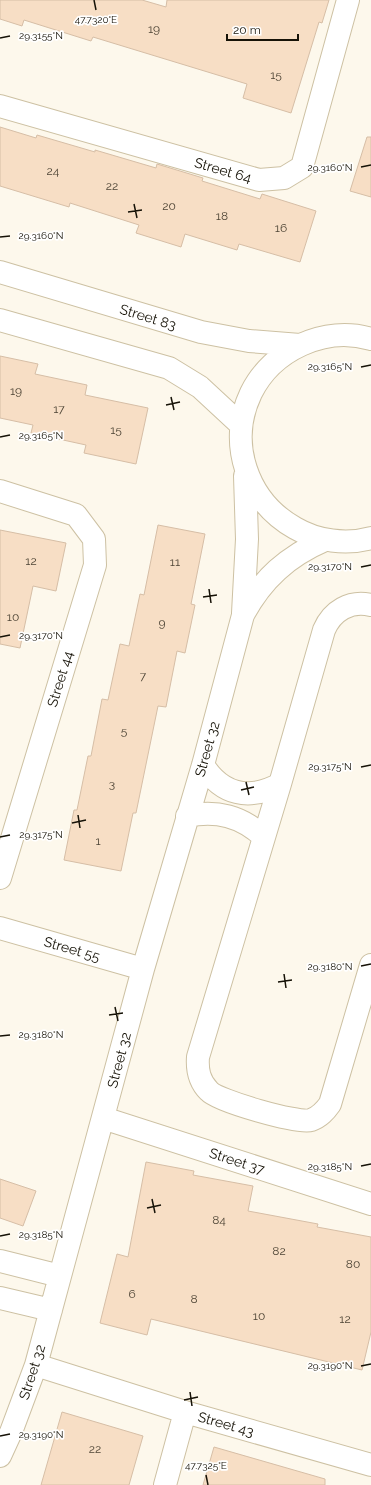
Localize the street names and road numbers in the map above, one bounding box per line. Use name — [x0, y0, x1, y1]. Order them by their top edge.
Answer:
street label: Street 64 — [193, 154, 254, 186]
street label: Street 83 — [118, 301, 178, 333]
street label: Street 44 — [44, 649, 76, 709]
street label: Street 32 — [191, 719, 223, 779]
street label: Street 55 — [42, 933, 102, 965]
street label: Street 32 — [104, 1030, 134, 1090]
street label: Street 37 — [207, 1145, 267, 1178]
street label: Street 32 — [16, 1342, 48, 1402]
street label: Street 43 — [196, 1408, 256, 1440]

